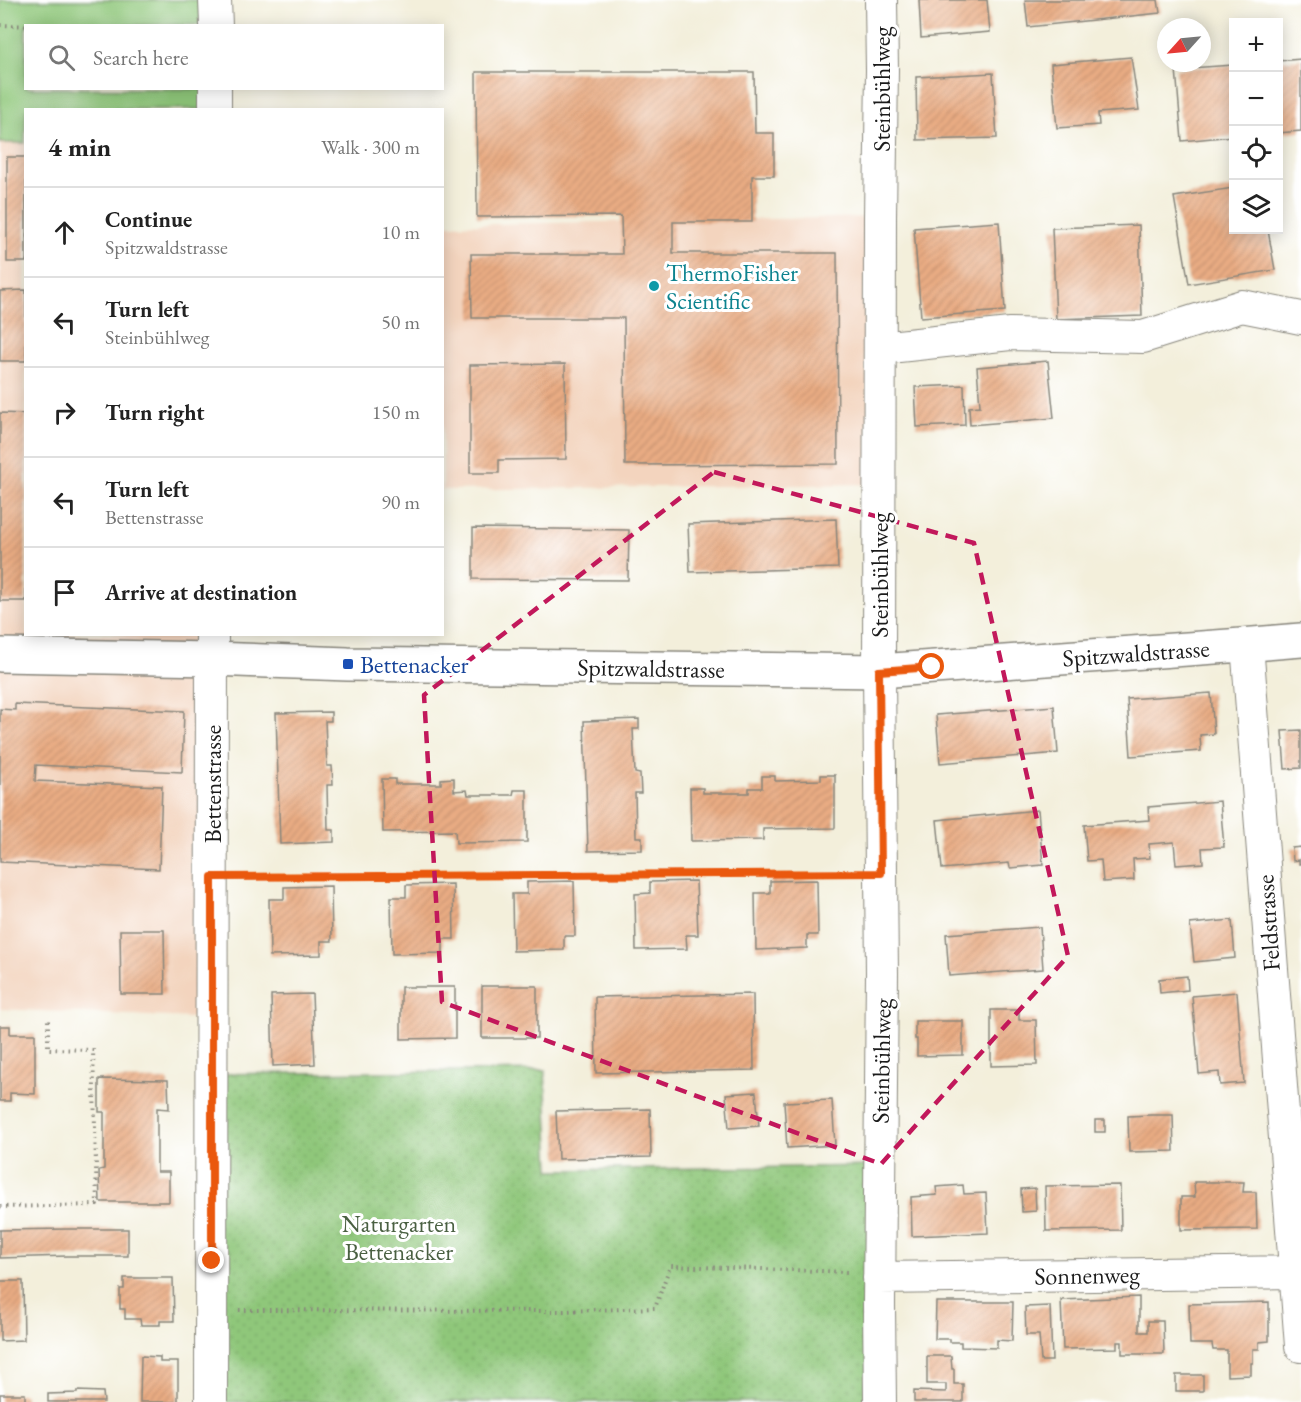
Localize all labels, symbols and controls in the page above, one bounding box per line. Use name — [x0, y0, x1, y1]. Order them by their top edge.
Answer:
north arrow — [1157, 18, 1211, 72]
map controls — [1229, 18, 1283, 234]
button: + — [1229, 18, 1283, 72]
search box — [24, 24, 444, 90]
street label: Steinbühlweg — [866, 26, 897, 152]
icon: search — [45, 41, 78, 74]
text: Search here — [93, 43, 188, 72]
button: − — [1229, 72, 1283, 126]
button: locate — [1229, 126, 1283, 180]
text: 4 min — [48, 130, 111, 164]
text: Walk · 300 m — [321, 134, 420, 160]
button: layers — [1229, 180, 1283, 234]
text: Continue — [105, 205, 192, 234]
icon: ahead — [48, 216, 81, 249]
text: 10 m — [381, 219, 420, 245]
text: Spitzwaldstrasse — [105, 234, 228, 260]
place label: ThermoFisher Scientific — [666, 257, 798, 316]
marker: ThermoFisher Scientific — [647, 279, 661, 293]
text: Turn left — [105, 295, 189, 324]
icon: left — [48, 306, 81, 339]
text: 50 m — [381, 309, 420, 335]
text: Steinbühlweg — [105, 324, 209, 350]
icon: right — [48, 396, 81, 429]
text: Turn right — [105, 398, 204, 427]
text: 150 m — [372, 399, 420, 425]
text: Turn left — [105, 475, 189, 504]
icon: left — [48, 486, 81, 519]
text: 90 m — [381, 489, 420, 515]
text: Bettenstrasse — [105, 504, 204, 530]
street label: Steinbühlweg — [864, 512, 895, 638]
icon: arrive — [48, 576, 81, 609]
text: Arrive at destination — [105, 578, 297, 607]
street label: Spitzwaldstrasse — [1061, 632, 1211, 674]
place label: Bettenacker — [360, 649, 469, 680]
street label: Spitzwaldstrasse — [577, 651, 725, 685]
route start — [918, 653, 944, 679]
marker: Bettenacker — [341, 657, 355, 671]
street label: Bettenstrasse — [197, 725, 228, 843]
street label: Feldstrasse — [1249, 874, 1287, 972]
street label: Steinbühlweg — [864, 997, 898, 1124]
park label: Naturgarten Bettenacker — [342, 1208, 457, 1267]
route end — [198, 1247, 224, 1273]
street label: Sonnenweg — [1034, 1259, 1141, 1291]

